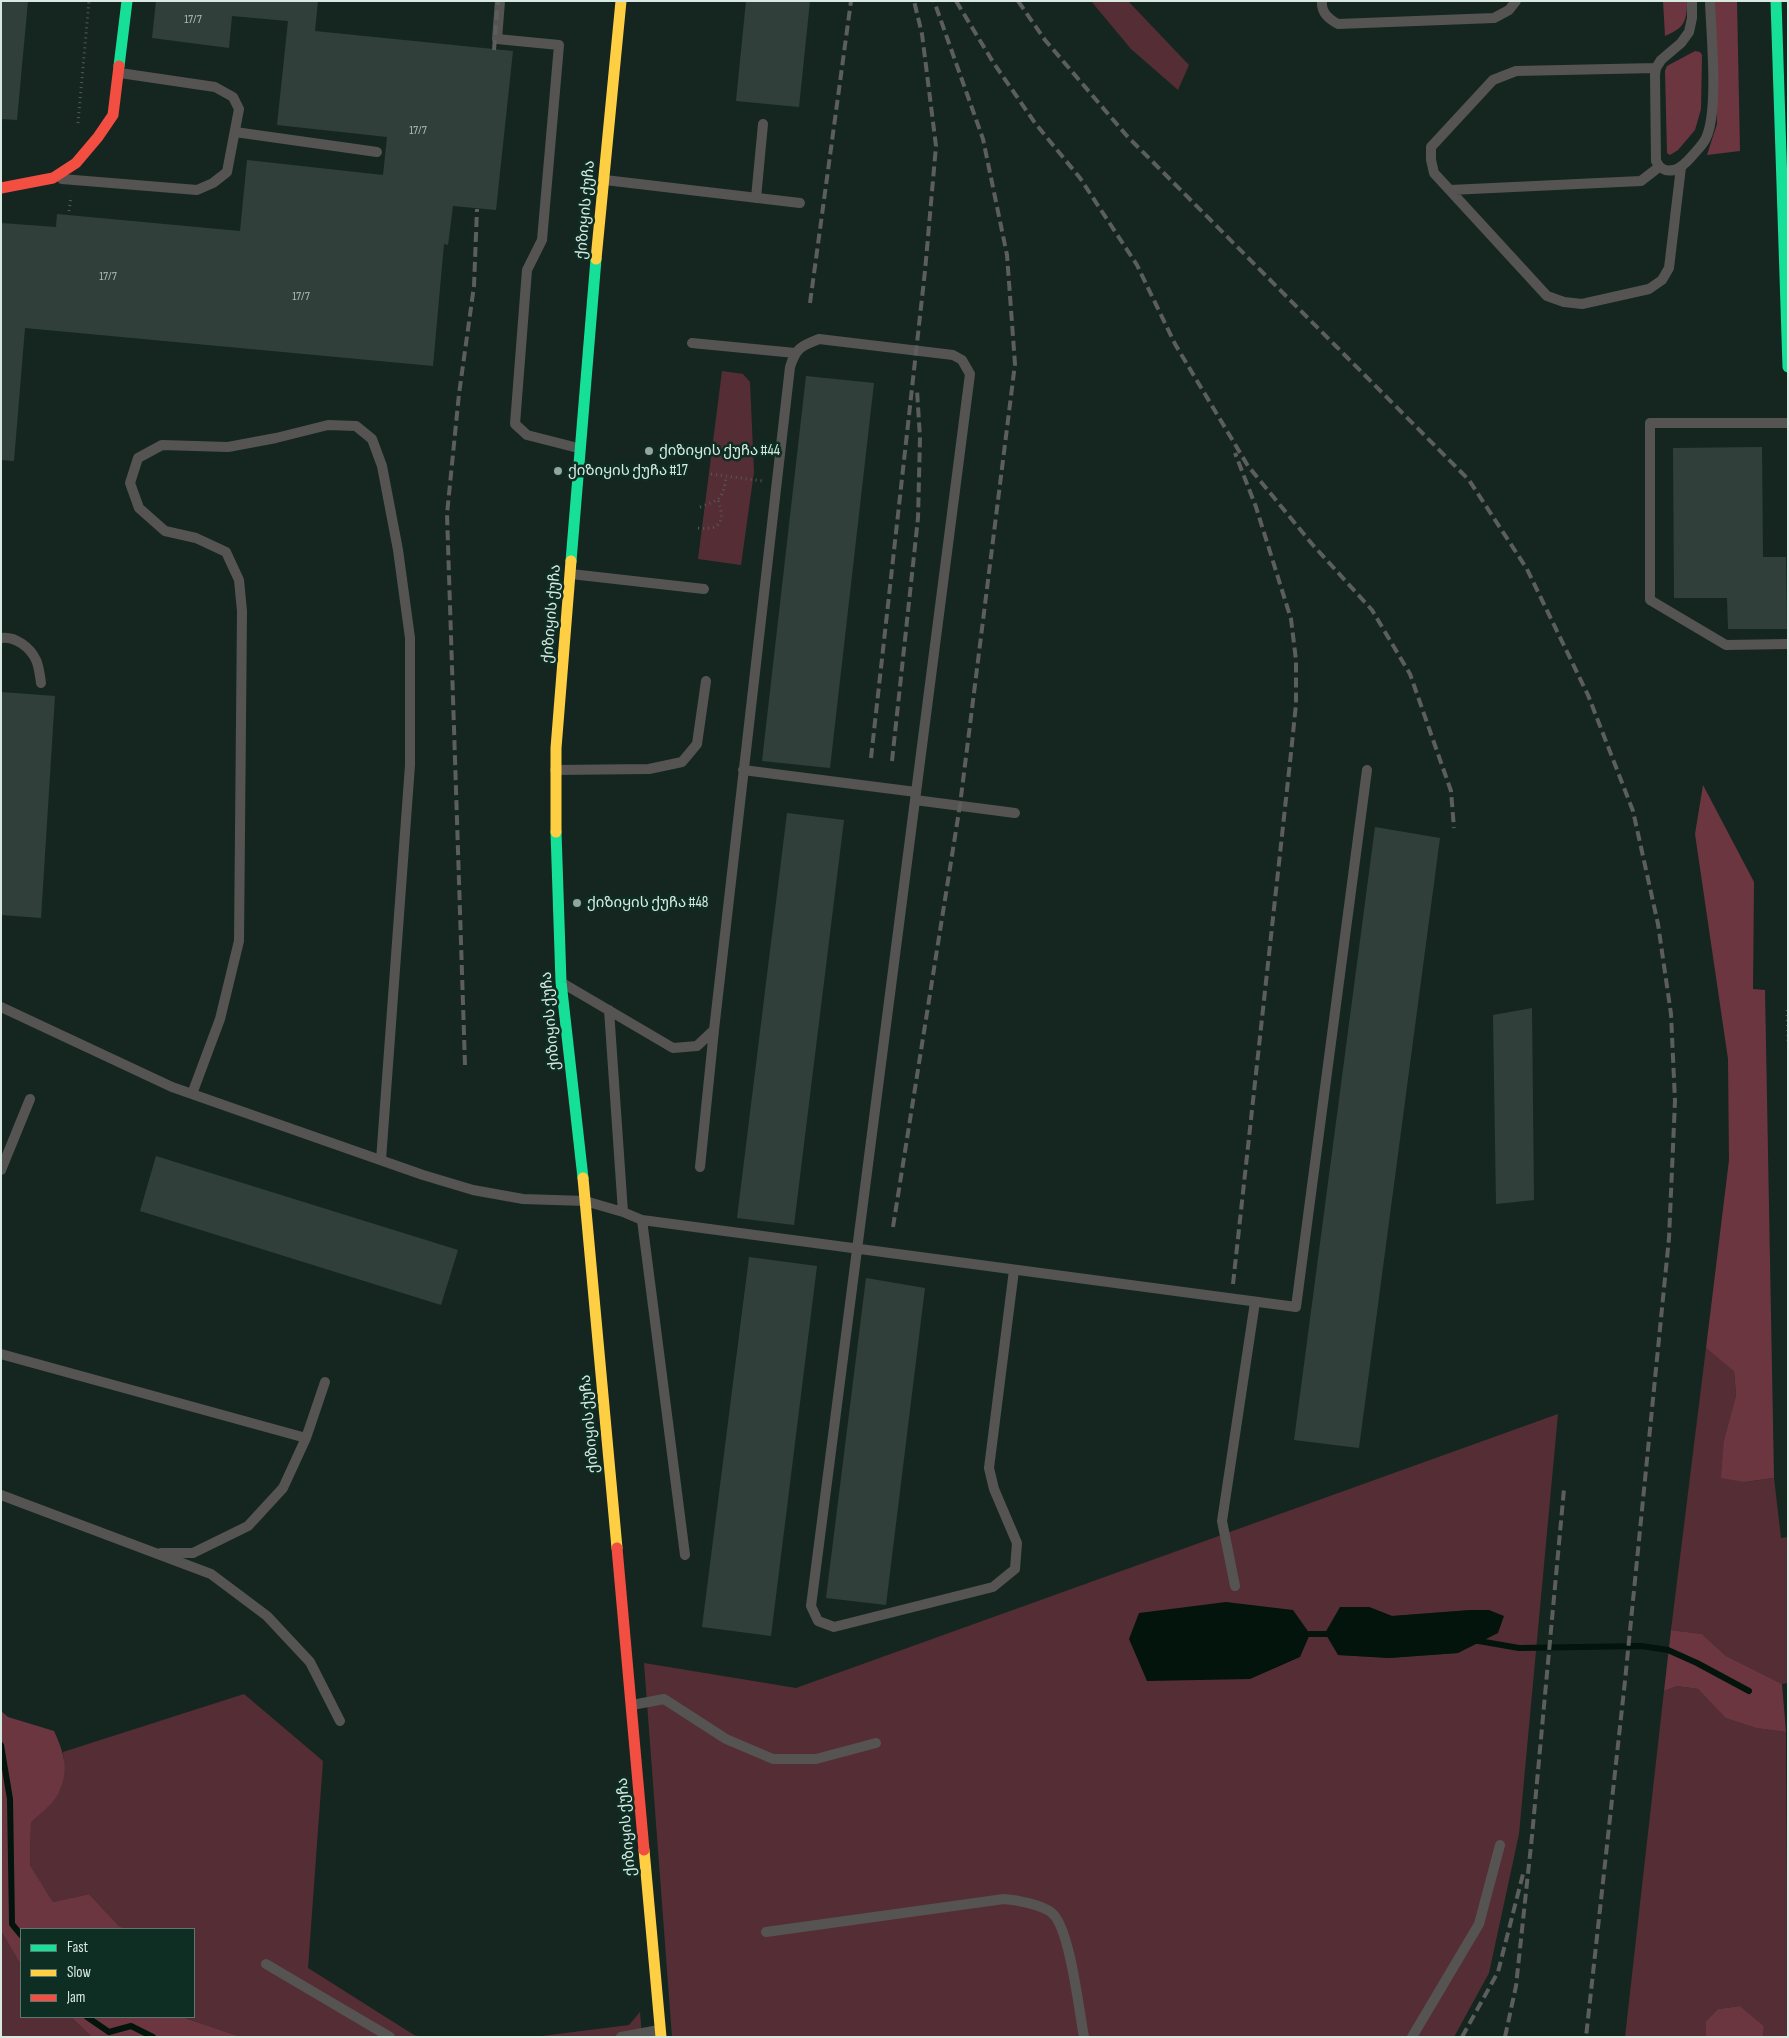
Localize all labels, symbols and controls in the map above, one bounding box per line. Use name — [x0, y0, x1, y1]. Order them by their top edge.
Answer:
house number: 17/7 — [184, 13, 202, 27]
house number: 17/7 — [409, 124, 427, 138]
street label: ქიზიყის ქუჩა — [573, 160, 599, 260]
house number: 17/7 — [99, 270, 117, 284]
house number: 17/7 — [292, 290, 310, 304]
place label: ქიზიყის ქუჩა #44 — [659, 442, 780, 460]
marker: ქიზიყის ქუჩა #44 — [643, 445, 655, 457]
place label: ქიზიყის ქუჩა #17 — [568, 462, 688, 480]
marker: ქიზიყის ქუჩა #17 — [552, 465, 564, 477]
street label: ქიზიყის ქუჩა — [539, 564, 565, 664]
place label: ქიზიყის ქუჩა #48 — [587, 894, 708, 912]
marker: ქიზიყის ქუჩა #48 — [571, 897, 583, 909]
street label: ქიზიყის ქუჩა — [538, 971, 564, 1071]
street label: ქიზიყის ქუჩა — [577, 1374, 603, 1474]
street label: ქიზიყის ქუჩა — [614, 1777, 640, 1877]
legend — [20, 1928, 195, 2018]
text: Fast — [67, 1938, 88, 1957]
text: Slow — [67, 1963, 91, 1982]
text: Jam — [67, 1988, 85, 2007]

